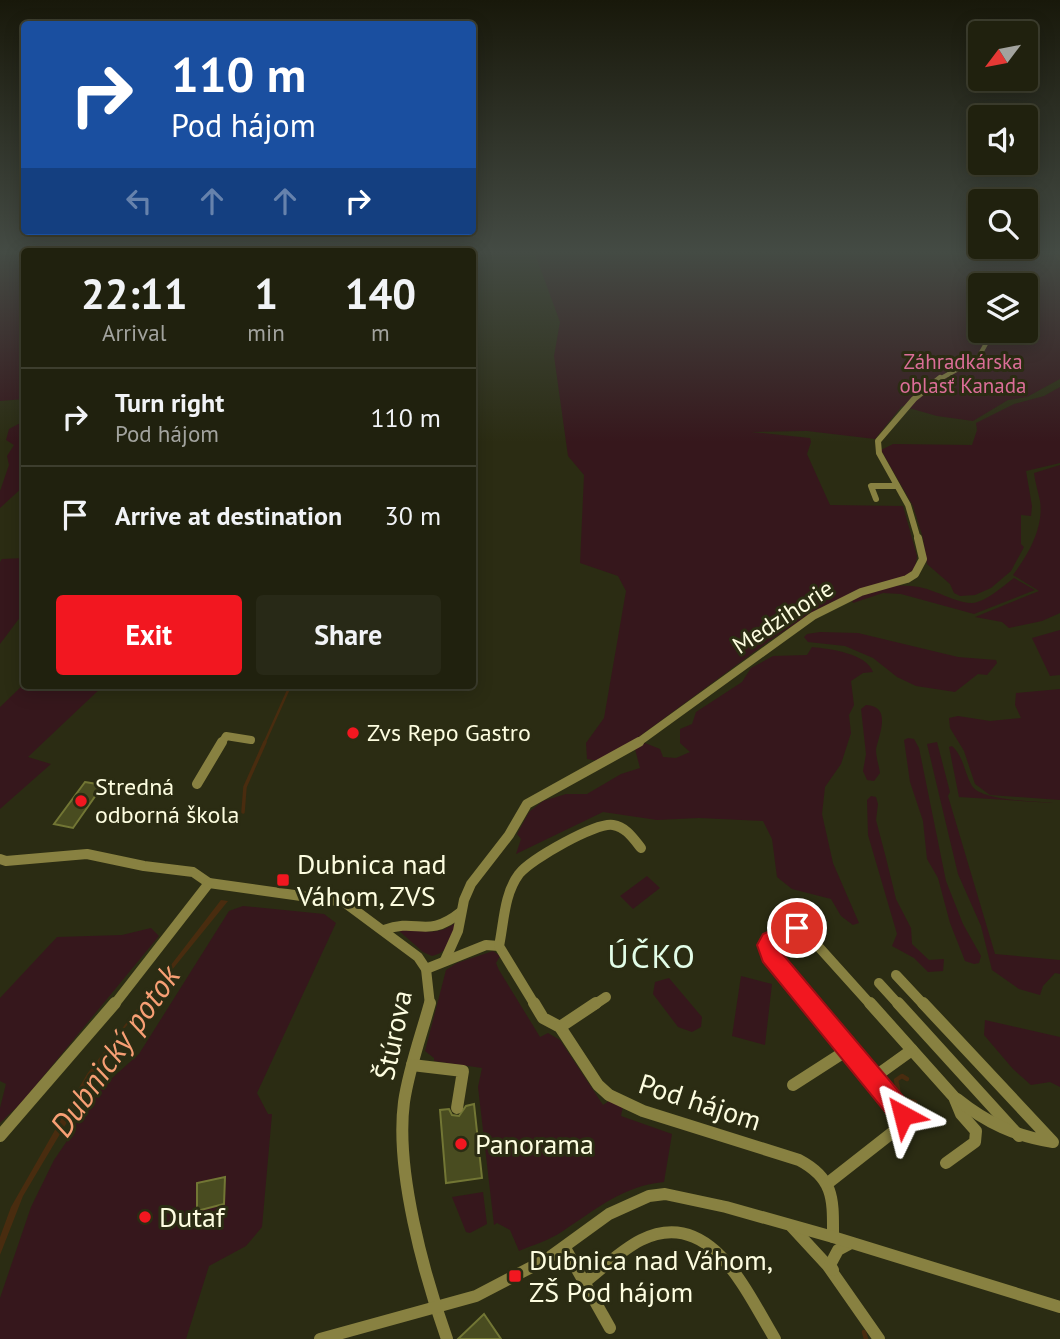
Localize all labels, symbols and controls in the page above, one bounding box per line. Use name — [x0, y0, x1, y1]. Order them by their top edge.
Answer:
north arrow — [968, 21, 1038, 91]
map controls — [968, 21, 1038, 343]
text: 110 m — [171, 42, 306, 106]
icon: right — [56, 49, 147, 140]
text: Pod hájom — [171, 104, 316, 146]
button: sound — [968, 105, 1038, 175]
icon: left — [120, 182, 158, 220]
icon: ahead — [193, 182, 231, 220]
icon: ahead — [266, 182, 304, 220]
icon: right — [339, 182, 377, 220]
button: search — [968, 189, 1038, 259]
text: 22:11 — [81, 266, 187, 321]
text: 1 — [254, 266, 278, 321]
text: 140 — [345, 266, 416, 321]
button: layers — [968, 273, 1038, 343]
text: Arrival — [102, 318, 166, 347]
text: min — [247, 318, 285, 347]
text: m — [371, 318, 390, 347]
park label: Záhradkárska oblasť Kanada — [900, 348, 1026, 399]
text: Turn right — [115, 386, 224, 419]
icon: right — [56, 398, 94, 436]
text: 110 m — [370, 401, 441, 434]
text: Pod hájom — [115, 419, 219, 448]
icon: arrive — [56, 496, 94, 534]
text: Arrive at destination — [115, 499, 342, 532]
text: 30 m — [385, 499, 441, 532]
street label: Medzihorie — [726, 573, 839, 661]
button: Exit — [56, 595, 242, 675]
button: Share — [256, 595, 441, 675]
place label: Zvs Repo Gastro — [367, 717, 531, 748]
marker: Zvs Repo Gastro — [345, 725, 361, 741]
place label: Stredná odborná škola — [95, 771, 239, 830]
marker: Stredná odborná škola — [73, 793, 89, 809]
place label: Dubnica nad Váhom, ZVS — [296, 845, 447, 914]
marker: Dubnica nad Váhom, ZVS — [275, 872, 291, 888]
pin — [767, 898, 827, 958]
icon: arrive — [778, 909, 816, 947]
district label: ÚČKO — [607, 934, 697, 977]
water label: Dubnický potok — [40, 955, 190, 1144]
street label: Štúrova — [365, 987, 420, 1083]
street label: Pod hájom — [634, 1064, 766, 1139]
position arrow — [866, 1078, 940, 1152]
place label: Panorama — [475, 1125, 594, 1162]
marker: Panorama — [453, 1136, 469, 1152]
place label: Dutaf — [159, 1198, 226, 1235]
marker: Dutaf — [137, 1209, 153, 1225]
place label: Dubnica nad Váhom, ZŠ Pod hájom — [529, 1241, 773, 1310]
marker: Dubnica nad Váhom, ZŠ Pod hájom — [507, 1268, 523, 1284]

